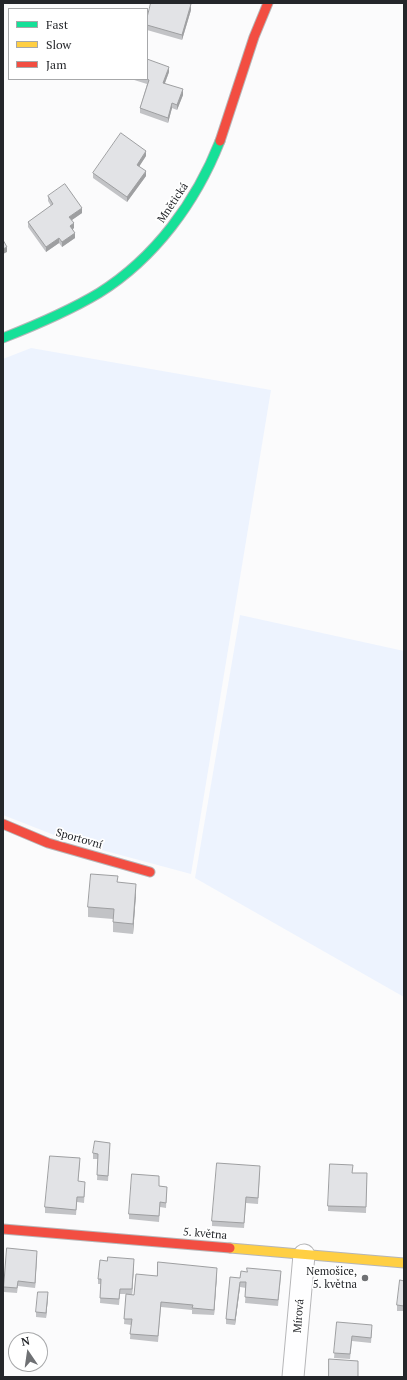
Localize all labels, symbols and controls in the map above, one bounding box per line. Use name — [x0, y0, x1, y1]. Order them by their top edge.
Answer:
legend — [8, 8, 148, 80]
text: Fast — [46, 17, 68, 32]
text: Slow — [46, 37, 71, 52]
text: Jam — [46, 57, 67, 72]
street label: Mnětická — [155, 181, 191, 225]
street label: Sportovní — [54, 826, 104, 852]
street label: 5. května — [182, 1225, 228, 1243]
place label: Nemošice, 5. května — [306, 1265, 357, 1291]
marker: Nemošice, 5. května — [360, 1273, 370, 1283]
street label: Mírová — [291, 1298, 307, 1334]
north arrow — [8, 1332, 48, 1372]
text: N — [20, 1334, 31, 1349]

